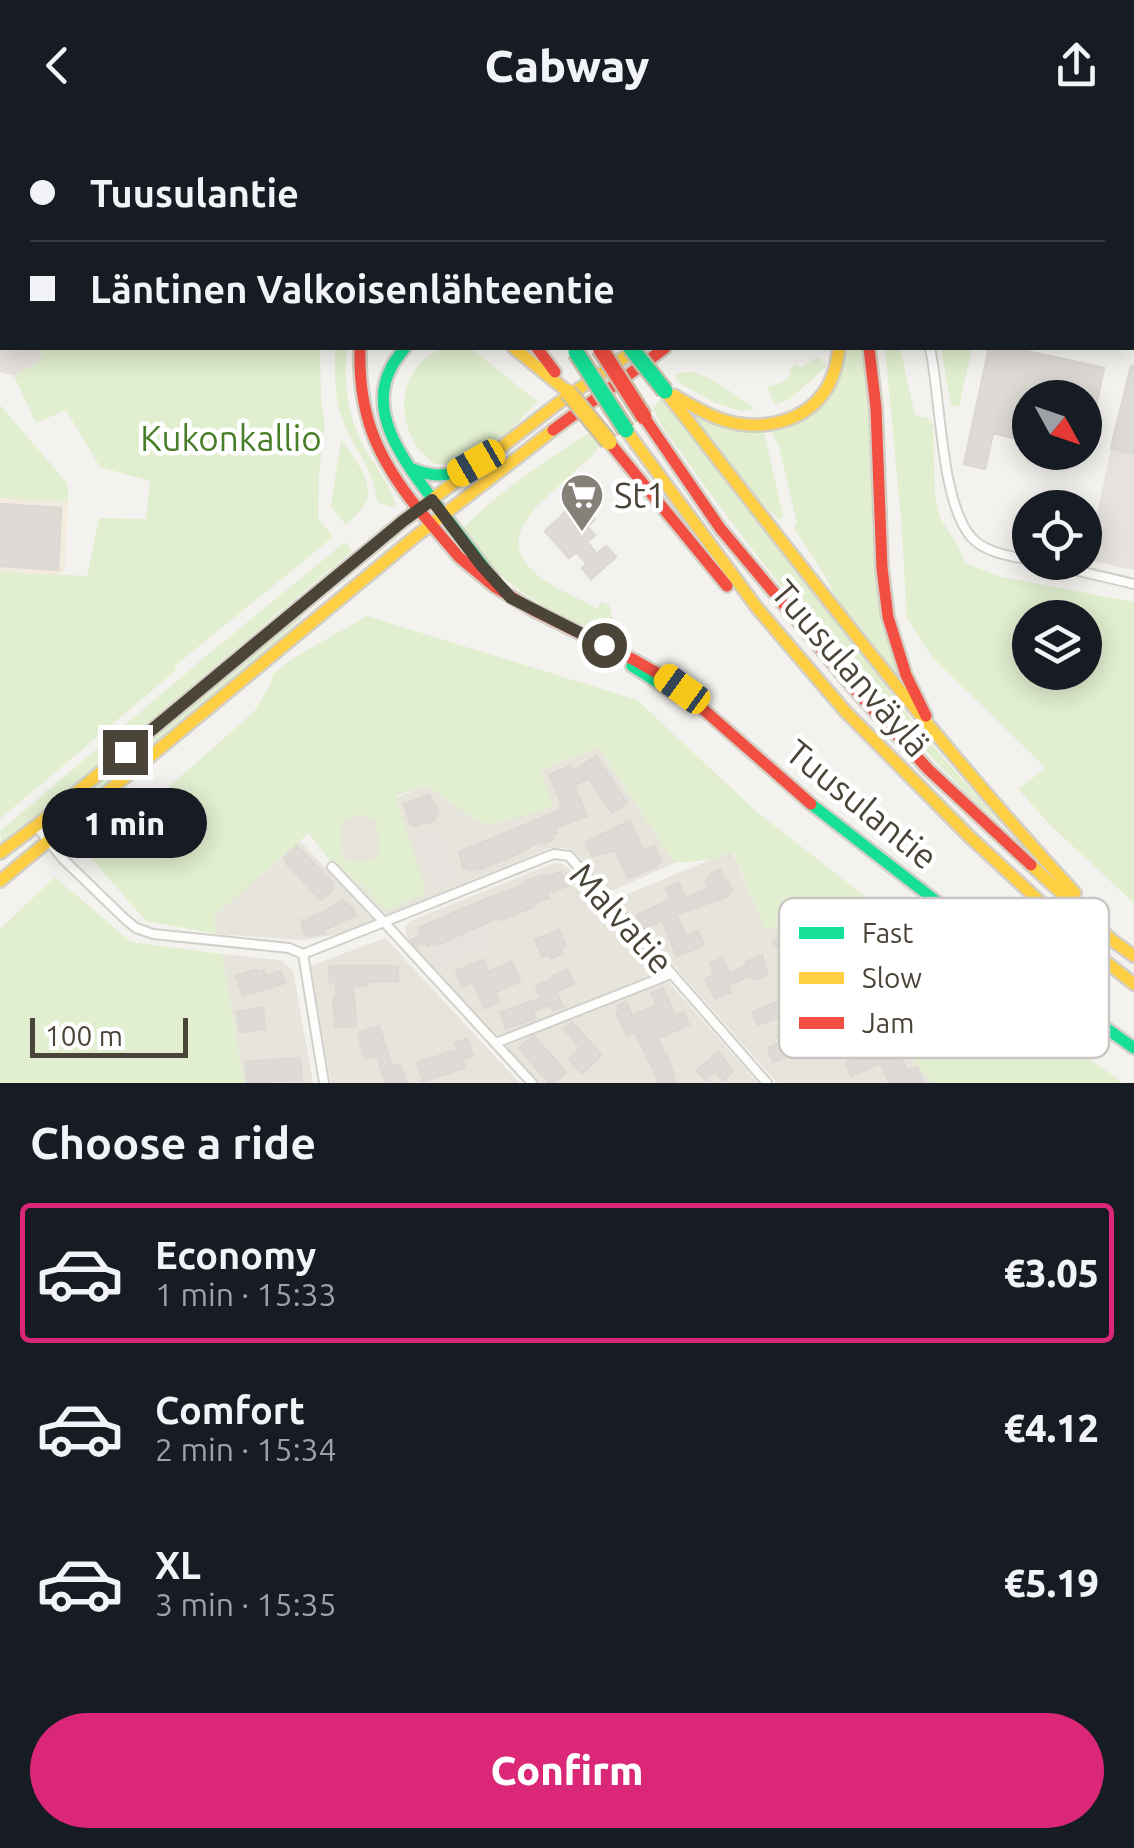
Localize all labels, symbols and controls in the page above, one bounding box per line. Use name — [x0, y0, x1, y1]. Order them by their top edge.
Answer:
icon: back — [30, 38, 85, 93]
icon: share — [1049, 38, 1104, 93]
text: Cabway — [485, 40, 649, 91]
text: Tuusulantie — [90, 172, 299, 214]
text: Läntinen Valkoisenlähteentie — [90, 268, 615, 310]
north arrow — [1012, 380, 1102, 470]
map controls — [1012, 380, 1102, 690]
park label: Kukonkallio — [140, 418, 322, 458]
car — [443, 435, 509, 491]
supermarket icon: St1 — [559, 472, 605, 533]
place label: St1 — [614, 475, 666, 515]
button: locate — [1012, 490, 1102, 580]
street label: Tuusulanväylä — [764, 572, 938, 764]
button: layers — [1012, 600, 1102, 690]
route start — [582, 623, 627, 668]
car — [649, 659, 715, 719]
route end — [103, 730, 148, 775]
street label: Tuusulantie — [779, 731, 945, 877]
callout: 1 min — [42, 787, 208, 857]
text: 1 min — [84, 805, 165, 841]
street label: Malvatie — [562, 855, 682, 981]
legend — [779, 898, 1109, 1058]
text: Fast — [862, 917, 913, 948]
text: Slow — [862, 962, 922, 993]
text: Jam — [862, 1007, 914, 1038]
scale bar — [30, 1013, 188, 1058]
text: 100 m — [45, 1020, 123, 1051]
text: Choose a ride — [30, 1117, 316, 1168]
icon: car — [35, 1228, 125, 1318]
text: Economy — [155, 1234, 316, 1276]
text: €3.05 — [1004, 1252, 1099, 1294]
text: 1 min · 15:33 — [155, 1276, 337, 1312]
icon: car — [35, 1383, 125, 1473]
text: Comfort — [155, 1389, 305, 1431]
text: €4.12 — [1004, 1407, 1099, 1449]
text: 2 min · 15:34 — [155, 1431, 337, 1467]
icon: car — [35, 1538, 125, 1628]
text: XL — [155, 1544, 201, 1586]
text: €5.19 — [1004, 1562, 1099, 1604]
text: 3 min · 15:35 — [155, 1586, 337, 1622]
button: Confirm — [30, 1713, 1104, 1828]

